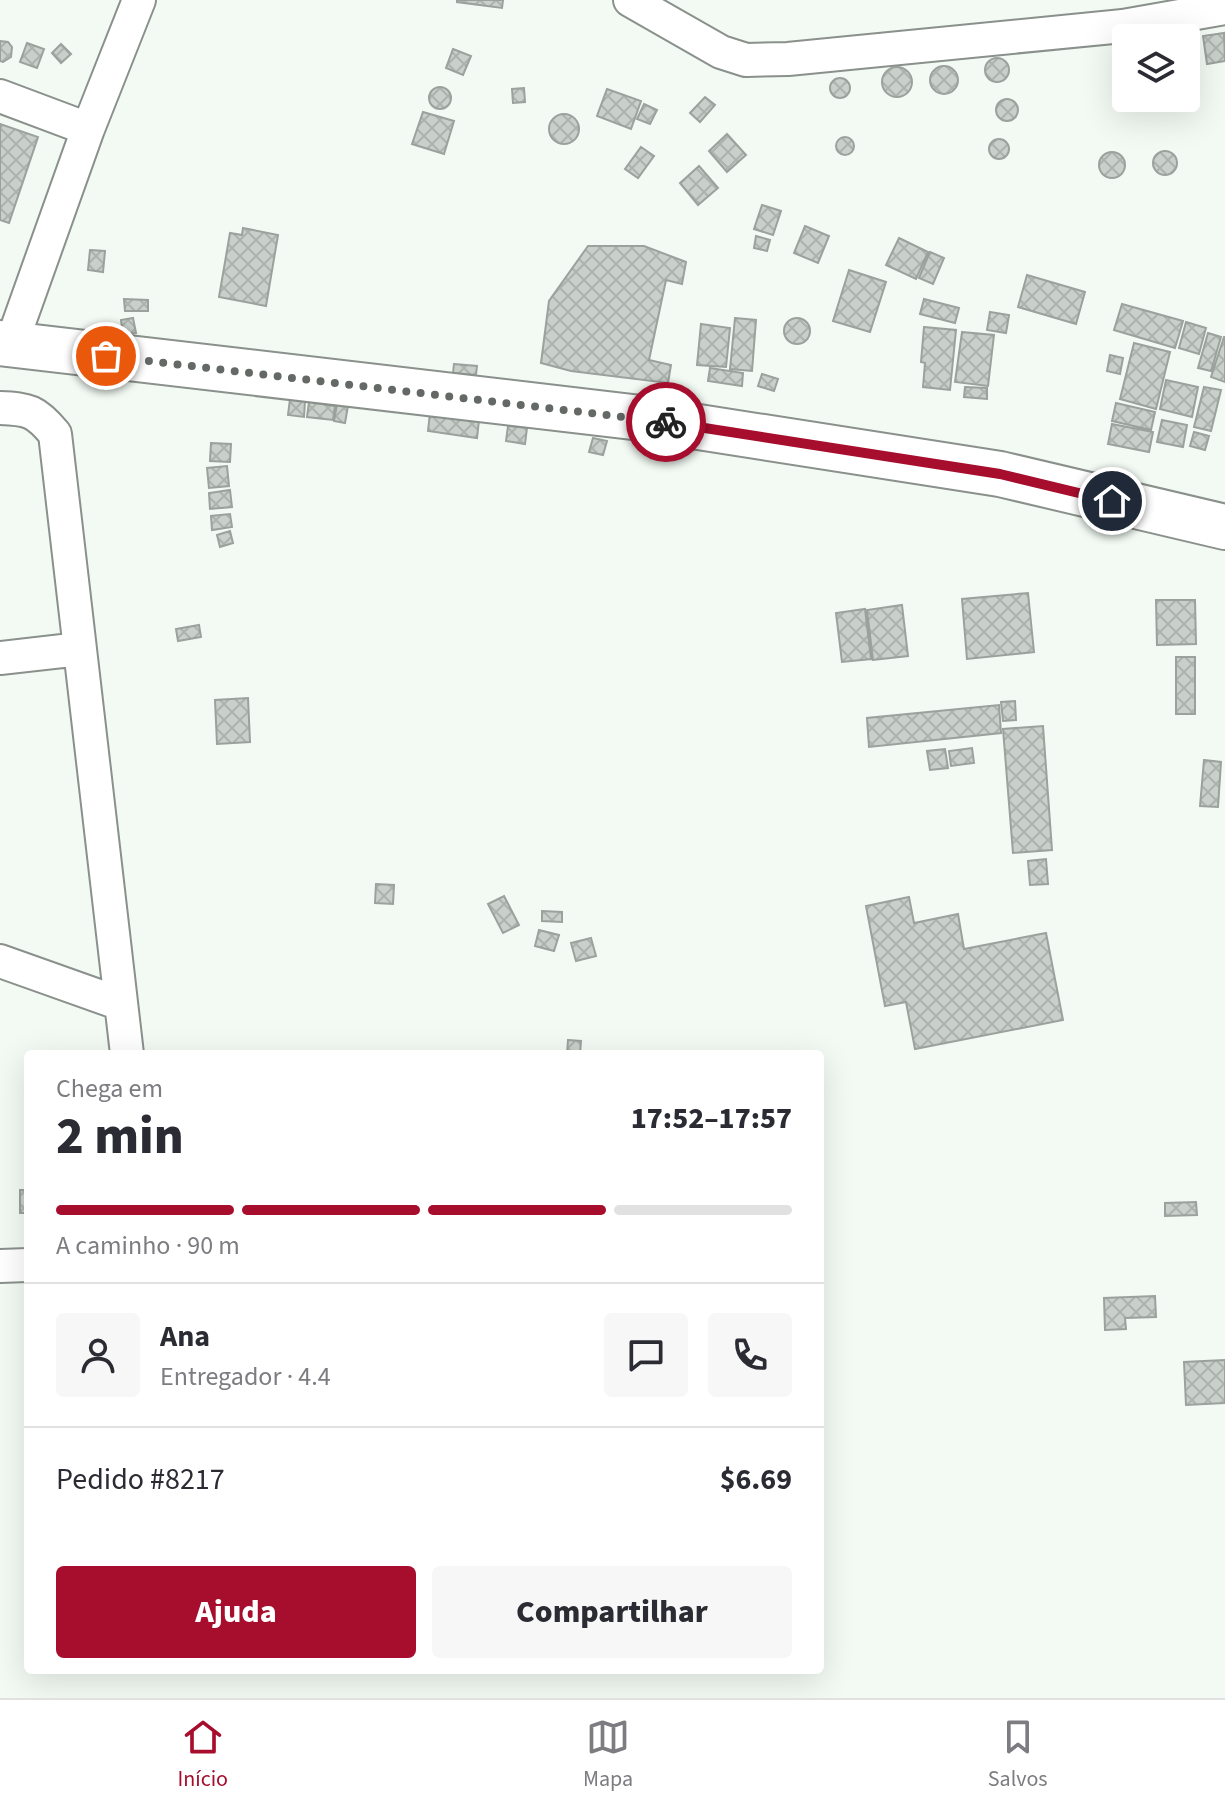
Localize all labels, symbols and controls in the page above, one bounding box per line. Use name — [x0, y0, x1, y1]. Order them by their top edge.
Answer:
map controls — [1112, 24, 1200, 112]
button: layers — [1112, 24, 1200, 112]
pin — [72, 322, 140, 390]
icon: bag — [84, 334, 128, 378]
courier — [626, 382, 706, 462]
icon: bike — [644, 400, 688, 444]
pin — [1078, 467, 1146, 535]
icon: home — [1090, 479, 1134, 523]
text: Chega em — [56, 1070, 163, 1107]
text: 17:52–17:57 — [631, 1097, 792, 1140]
text: 2 min — [56, 1100, 184, 1174]
text: A caminho · 90 m — [56, 1227, 240, 1264]
button: person — [56, 1313, 140, 1397]
button: chat — [604, 1313, 688, 1397]
button: phone — [708, 1313, 792, 1397]
text: Ana — [160, 1315, 210, 1358]
text: Entregador · 4.4 — [160, 1358, 331, 1395]
text: Pedido #8217 — [56, 1458, 225, 1501]
text: $6.69 — [720, 1458, 792, 1501]
button: Ajuda — [56, 1566, 416, 1658]
button: Compartilhar — [432, 1566, 792, 1658]
tab: Início — [177, 1715, 228, 1795]
tab: Mapa — [583, 1715, 633, 1795]
tab: Salvos — [988, 1715, 1048, 1795]

